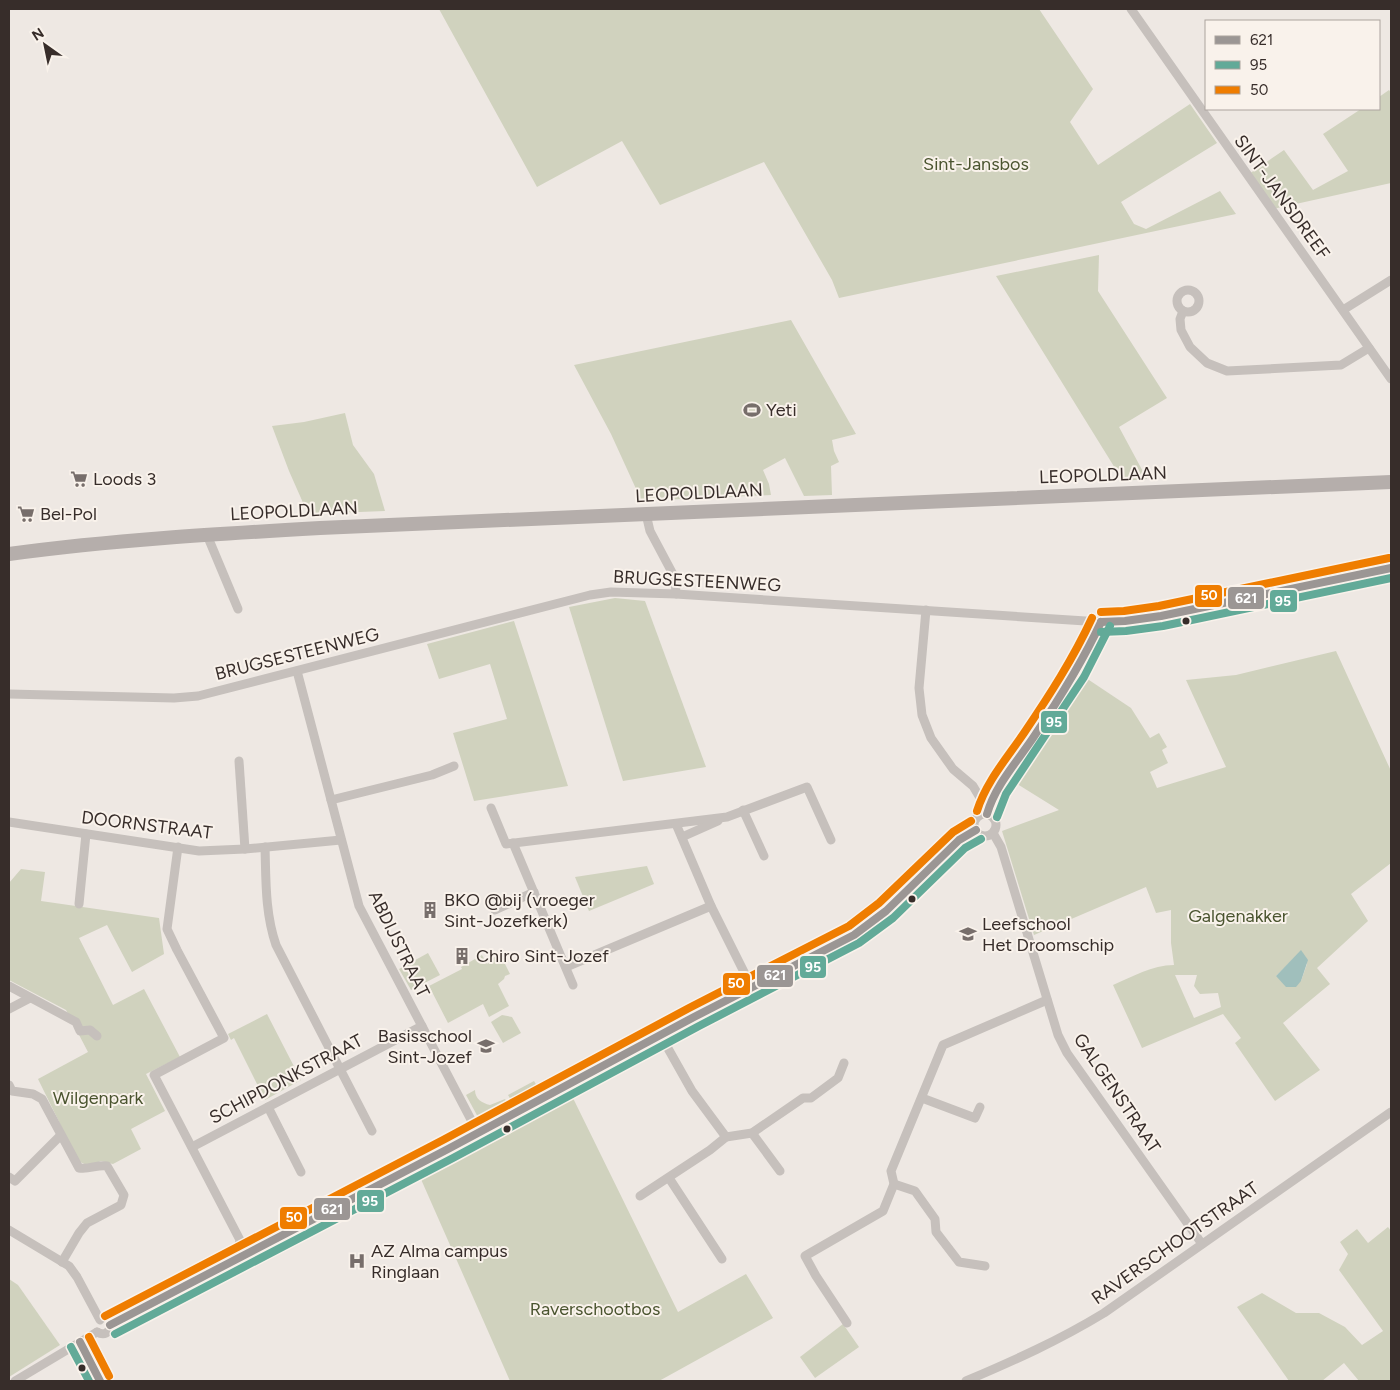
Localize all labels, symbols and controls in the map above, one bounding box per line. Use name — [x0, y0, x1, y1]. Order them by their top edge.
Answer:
north arrow — [20, 20, 70, 70]
legend — [1205, 20, 1380, 110]
text: N — [29, 24, 47, 45]
text: 621 — [1250, 31, 1273, 49]
text: 95 — [1250, 56, 1267, 74]
text: 50 — [1250, 81, 1268, 99]
street label: SINT-JANSDREEF — [1229, 130, 1335, 264]
park label: Sint-Jansbos — [923, 153, 1029, 175]
place label: Yeti — [766, 399, 797, 421]
sports icon: Yeti — [742, 400, 762, 420]
street label: LEOPOLDLAAN — [1039, 462, 1167, 488]
place label: Loods 3 — [93, 468, 156, 490]
supermarket icon: Loods 3 — [69, 469, 89, 489]
street label: LEOPOLDLAAN — [635, 479, 763, 507]
street label: LEOPOLDLAAN — [230, 497, 358, 525]
place label: Bel-Pol — [40, 503, 97, 525]
supermarket icon: Bel-Pol — [16, 504, 36, 524]
street label: BRUGSESTEENWEG — [612, 566, 782, 596]
line badge: 50 — [1194, 584, 1223, 608]
line badge: 621 — [1227, 586, 1265, 610]
text: 50 — [1200, 587, 1218, 604]
line badge: 95 — [1269, 589, 1298, 613]
text: 621 — [1235, 590, 1257, 607]
text: 95 — [1275, 593, 1291, 610]
unlabelled marker — [1181, 616, 1191, 626]
street label: BRUGSESTEENWEG — [213, 623, 382, 685]
line badge: 95 — [1040, 710, 1068, 734]
text: 95 — [1046, 714, 1062, 731]
street label: DOORNSTRAAT — [80, 806, 214, 844]
street label: ABDIJSTRAAT — [364, 887, 434, 1001]
place label: BKO @bij (vroeger Sint-Jozefkerk) — [444, 889, 595, 932]
unlabelled marker — [907, 894, 917, 904]
building icon: BKO @bij (vroeger Sint-Jozefkerk) — [420, 900, 440, 920]
park label: Galgenakker — [1188, 905, 1288, 927]
place label: Leefschool Het Droomschip — [982, 913, 1114, 956]
school or university icon: Leefschool Het Droomschip — [958, 924, 978, 944]
place label: Chiro Sint-Jozef — [476, 945, 609, 967]
building icon: Chiro Sint-Jozef — [452, 946, 472, 966]
line badge: 95 — [799, 955, 827, 979]
text: 95 — [805, 959, 821, 976]
line badge: 621 — [756, 964, 794, 988]
text: 621 — [764, 967, 786, 984]
line badge: 50 — [722, 972, 751, 996]
text: 50 — [727, 975, 745, 992]
place label: Basisschool Sint-Jozef — [378, 1025, 472, 1068]
street label: SCHIPDONKSTRAAT — [206, 1029, 366, 1129]
street label: GALGENSTRAAT — [1069, 1029, 1165, 1157]
school or university icon: Basisschool Sint-Jozef — [476, 1036, 496, 1056]
park label: Wilgenpark — [53, 1087, 144, 1109]
unlabelled marker — [502, 1124, 512, 1134]
street label: RAVERSCHOOTSTRAAT — [1087, 1177, 1263, 1309]
line badge: 95 — [356, 1189, 385, 1213]
text: 95 — [362, 1193, 378, 1210]
line badge: 621 — [313, 1197, 351, 1221]
text: 621 — [321, 1201, 343, 1218]
line badge: 50 — [279, 1206, 308, 1230]
text: 50 — [285, 1209, 303, 1226]
place label: AZ Alma campus Ringlaan — [371, 1240, 508, 1283]
hospital icon: AZ Alma campus Ringlaan — [347, 1251, 367, 1271]
park label: Raverschootbos — [530, 1298, 660, 1320]
unlabelled marker — [77, 1363, 87, 1373]

